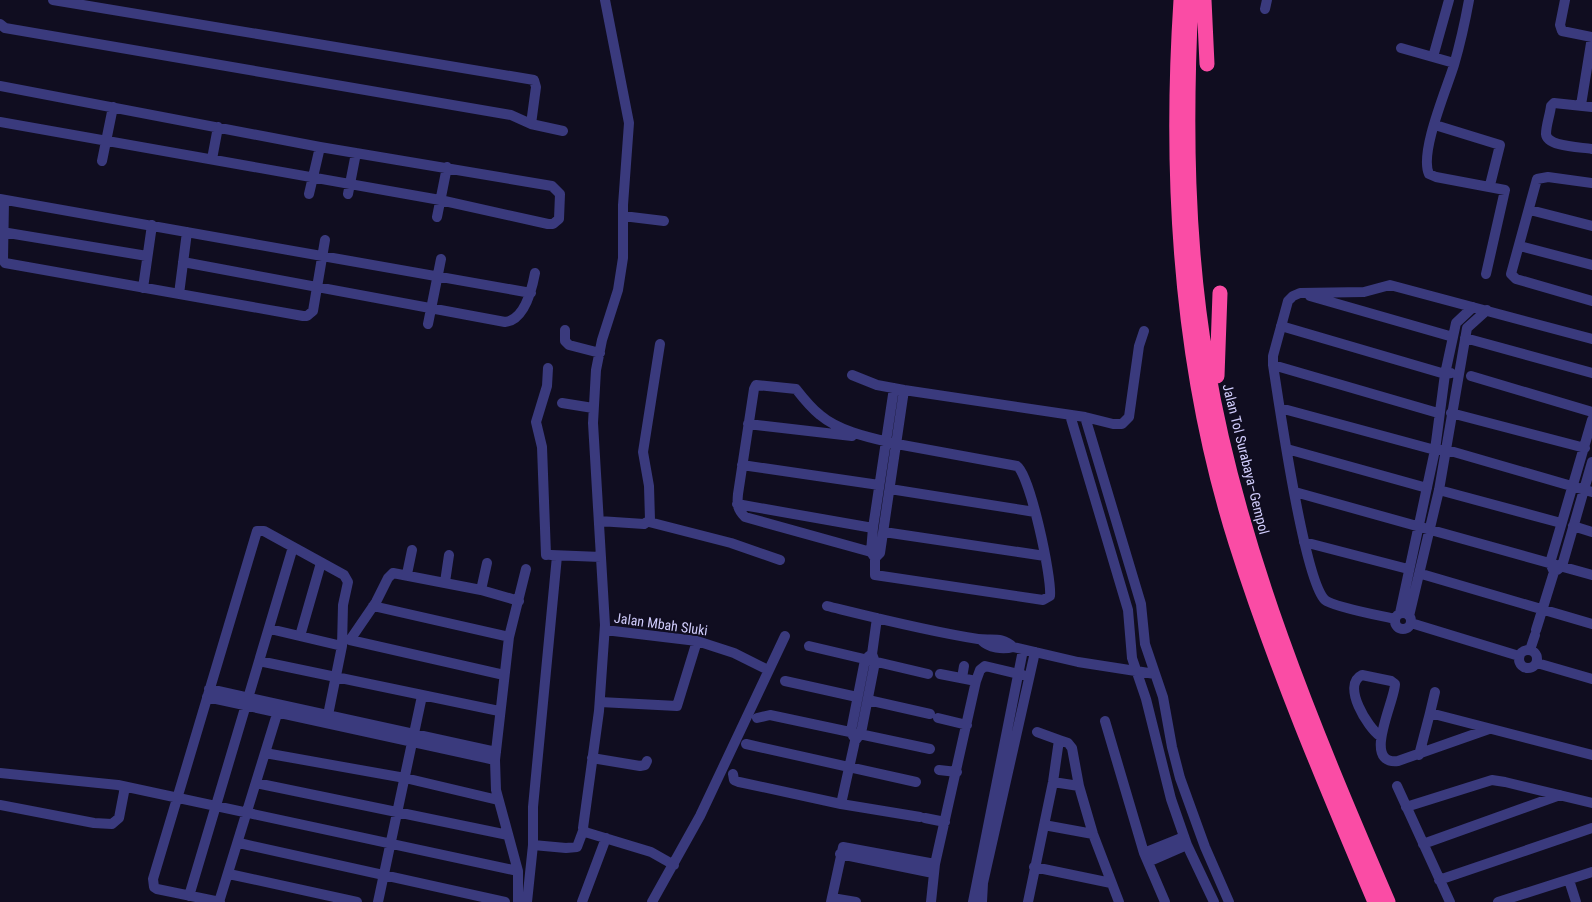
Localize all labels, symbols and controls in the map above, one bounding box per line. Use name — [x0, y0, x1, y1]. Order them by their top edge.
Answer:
street label: Jalan Tol Surabaya–Gempol — [1220, 382, 1272, 536]
street label: Jalan Mbah Sluki — [613, 610, 709, 638]

